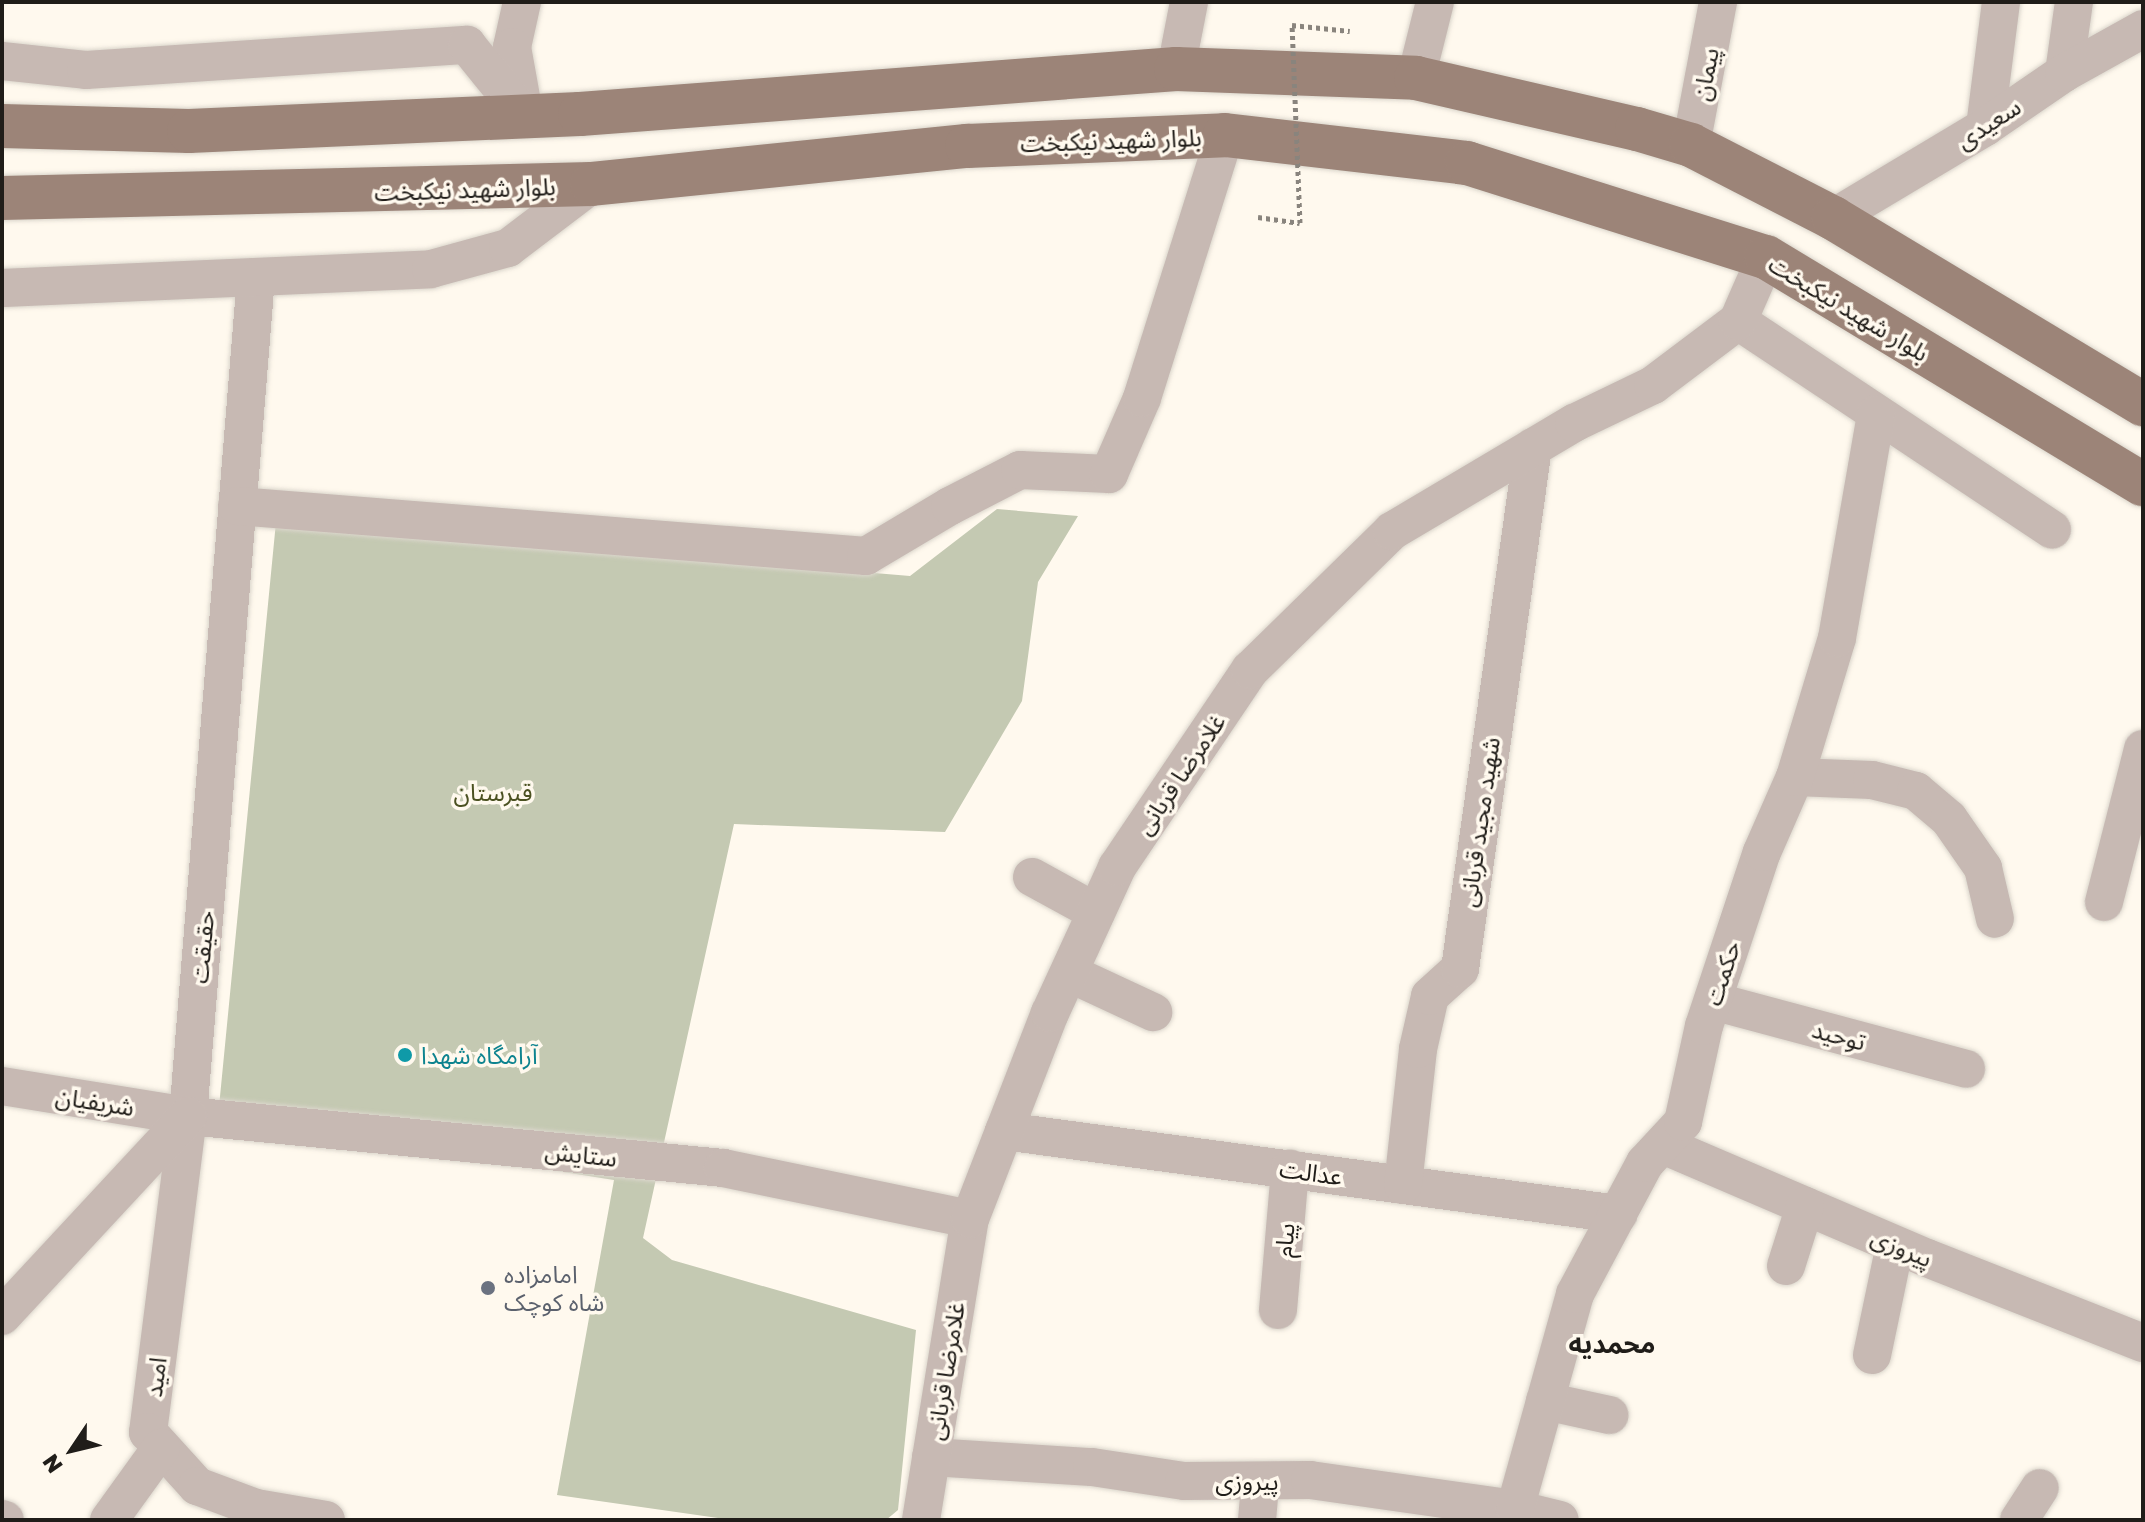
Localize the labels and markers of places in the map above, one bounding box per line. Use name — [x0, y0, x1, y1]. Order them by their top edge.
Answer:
place label: آرامگاه شهدا — [421, 1041, 538, 1069]
marker: آرامگاه شهدا — [396, 1046, 414, 1064]
place label: امامزاده شاه کوچک — [504, 1260, 604, 1316]
marker: امامزاده شاه کوچک — [479, 1279, 497, 1297]

